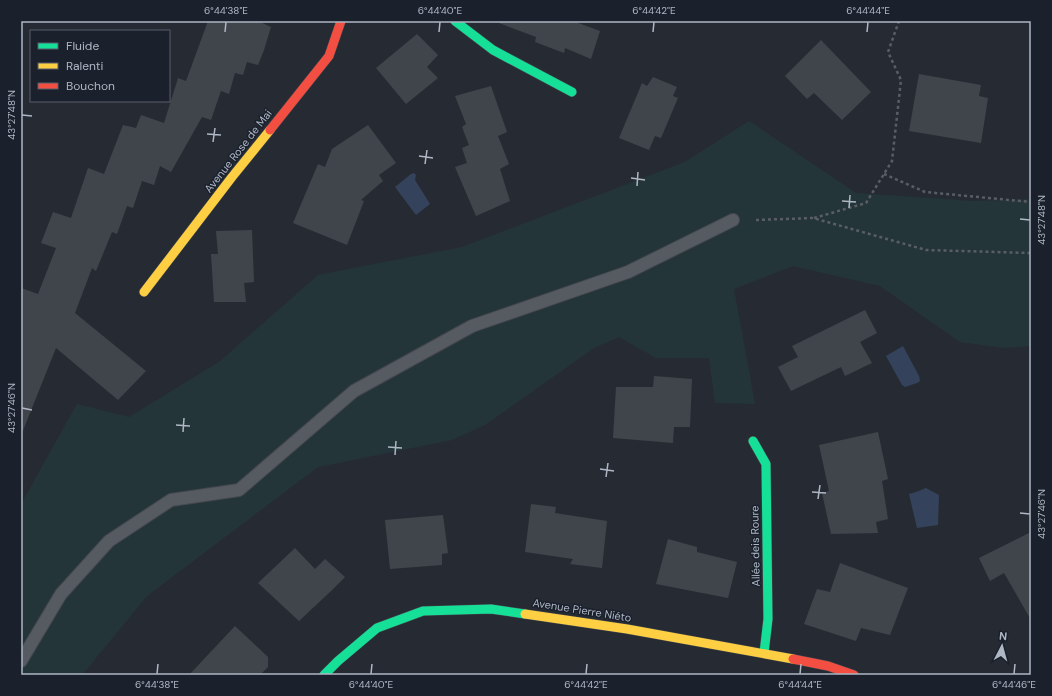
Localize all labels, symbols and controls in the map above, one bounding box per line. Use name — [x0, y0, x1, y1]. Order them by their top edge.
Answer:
text: 6°44'38"E — [204, 4, 248, 17]
text: 6°44'40"E — [418, 4, 463, 17]
text: 6°44'42"E — [632, 4, 676, 17]
text: 6°44'44"E — [846, 4, 890, 17]
legend — [30, 30, 170, 102]
text: Fluide — [66, 38, 99, 54]
text: Ralenti — [66, 58, 104, 74]
text: Bouchon — [66, 78, 115, 94]
text: 43°27'48"N — [5, 90, 18, 140]
street label: Avenue Rose de Mai — [201, 107, 275, 195]
text: 43°27'48"N — [1035, 195, 1048, 245]
text: 43°27'46"N — [5, 383, 18, 433]
text: 43°27'46"N — [1035, 489, 1048, 539]
street label: Allée deis Roure — [747, 505, 763, 587]
street label: Avenue Pierre Niéto — [532, 595, 632, 625]
north arrow — [982, 626, 1022, 666]
text: N — [998, 629, 1008, 643]
text: 6°44'38"E — [135, 678, 179, 691]
text: 6°44'40"E — [349, 678, 394, 691]
text: 6°44'42"E — [564, 678, 608, 691]
text: 6°44'44"E — [778, 678, 822, 691]
text: 6°44'46"E — [992, 678, 1036, 691]

